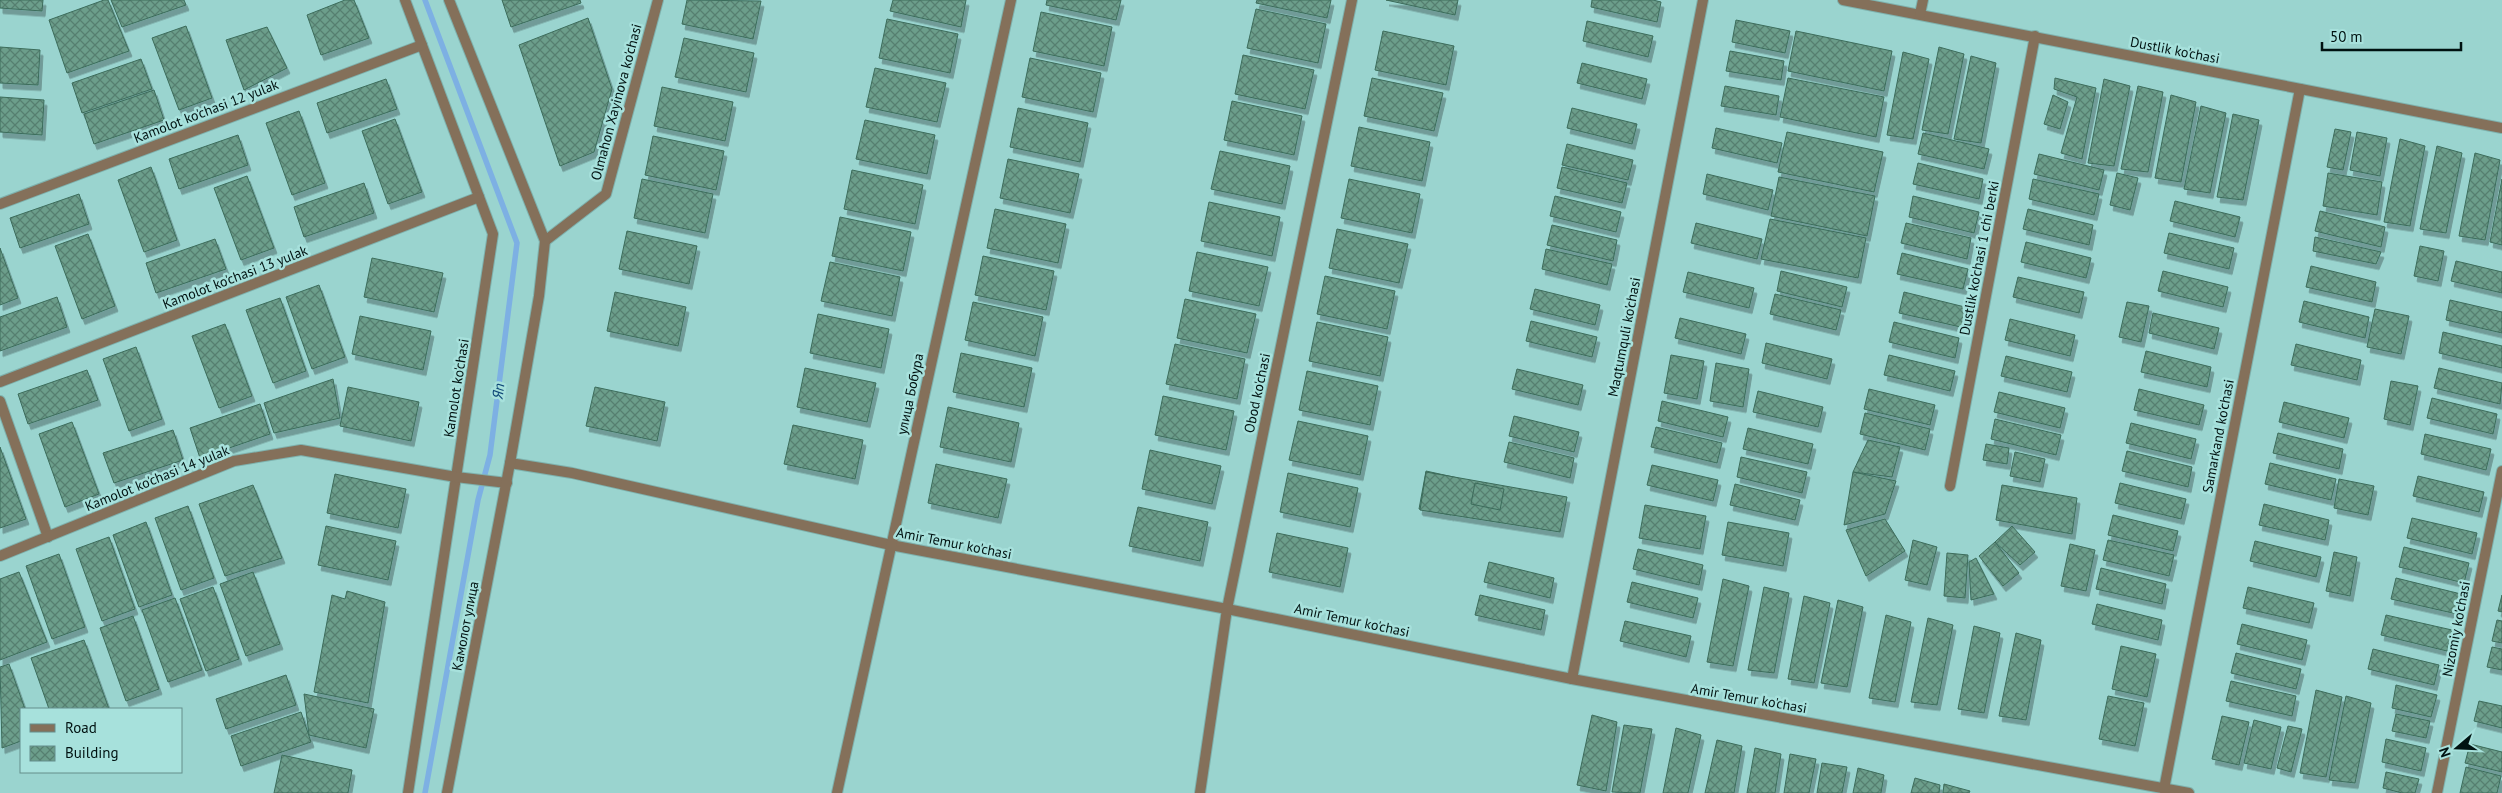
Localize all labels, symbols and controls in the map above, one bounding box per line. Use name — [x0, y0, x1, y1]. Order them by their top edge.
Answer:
scale bar — [2322, 20, 2461, 52]
street label: Olmahon Xayinova ko'chasi — [586, 22, 646, 182]
text: 50 m — [2330, 27, 2363, 46]
street label: Dustlik ko'chasi — [2129, 33, 2221, 67]
street label: Kamolot ko'chasi 12 yulak — [131, 75, 281, 147]
street label: Dustlik ko'chasi 1 chi berki — [1955, 179, 2003, 337]
street label: Kamolot ko'chasi 13 yulak — [160, 241, 310, 313]
street label: Maqtumquli ko'chasi — [1604, 276, 1644, 398]
street label: Kamolot ko'chasi — [439, 337, 473, 439]
street label: Obod ko'chasi — [1240, 351, 1274, 435]
street label: улица Бобура — [893, 352, 927, 436]
street label: Samarkand ko'chasi — [2198, 378, 2238, 494]
water label: Яп — [487, 382, 508, 401]
street label: Kamolot ko'chasi 14 yulak — [82, 441, 232, 515]
street label: Amir Temur ko'chasi — [895, 523, 1013, 563]
street label: Камолот улица — [448, 580, 483, 672]
street label: Nizomiy ko'chasi — [2438, 580, 2474, 678]
street label: Amir Temur ko'chasi — [1293, 599, 1411, 641]
street label: Amir Temur ko'chasi — [1690, 679, 1808, 717]
legend — [20, 708, 182, 773]
text: Road — [65, 718, 97, 737]
north arrow — [2432, 723, 2482, 773]
text: Building — [65, 743, 119, 762]
text: N — [2435, 745, 2455, 760]

